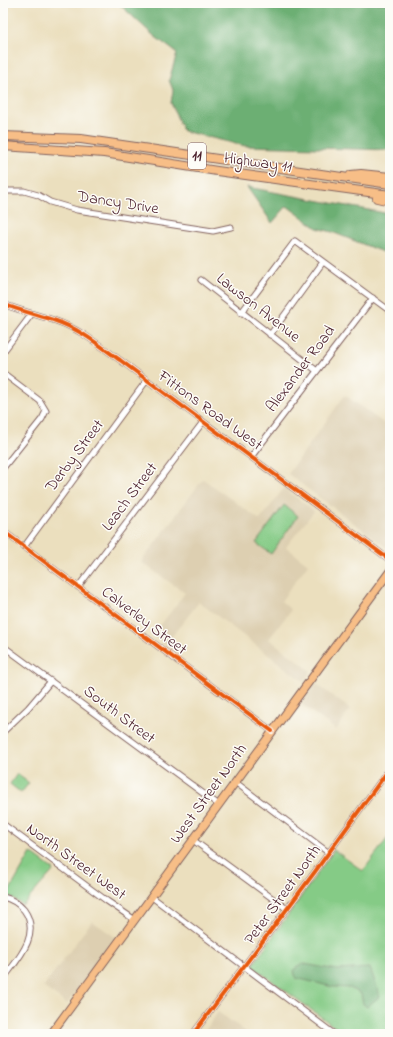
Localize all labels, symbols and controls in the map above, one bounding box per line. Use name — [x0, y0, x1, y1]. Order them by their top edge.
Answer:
road number: 11 — [188, 143, 206, 169]
street label: Highway 11 — [222, 146, 294, 180]
street label: Dancy Drive — [75, 185, 161, 221]
street label: Lawson Avenue — [211, 267, 306, 349]
street label: Alexander Road — [260, 321, 342, 417]
street label: Fittons Road West — [152, 364, 268, 458]
street label: Derby Street — [39, 414, 111, 498]
street label: Leach Street — [96, 457, 164, 536]
street label: Calverley Street — [96, 581, 192, 662]
street label: South Street — [78, 680, 161, 751]
street label: West Street North — [164, 739, 254, 849]
street label: North Street West — [21, 817, 131, 907]
street label: Peter Street North — [239, 840, 327, 950]

